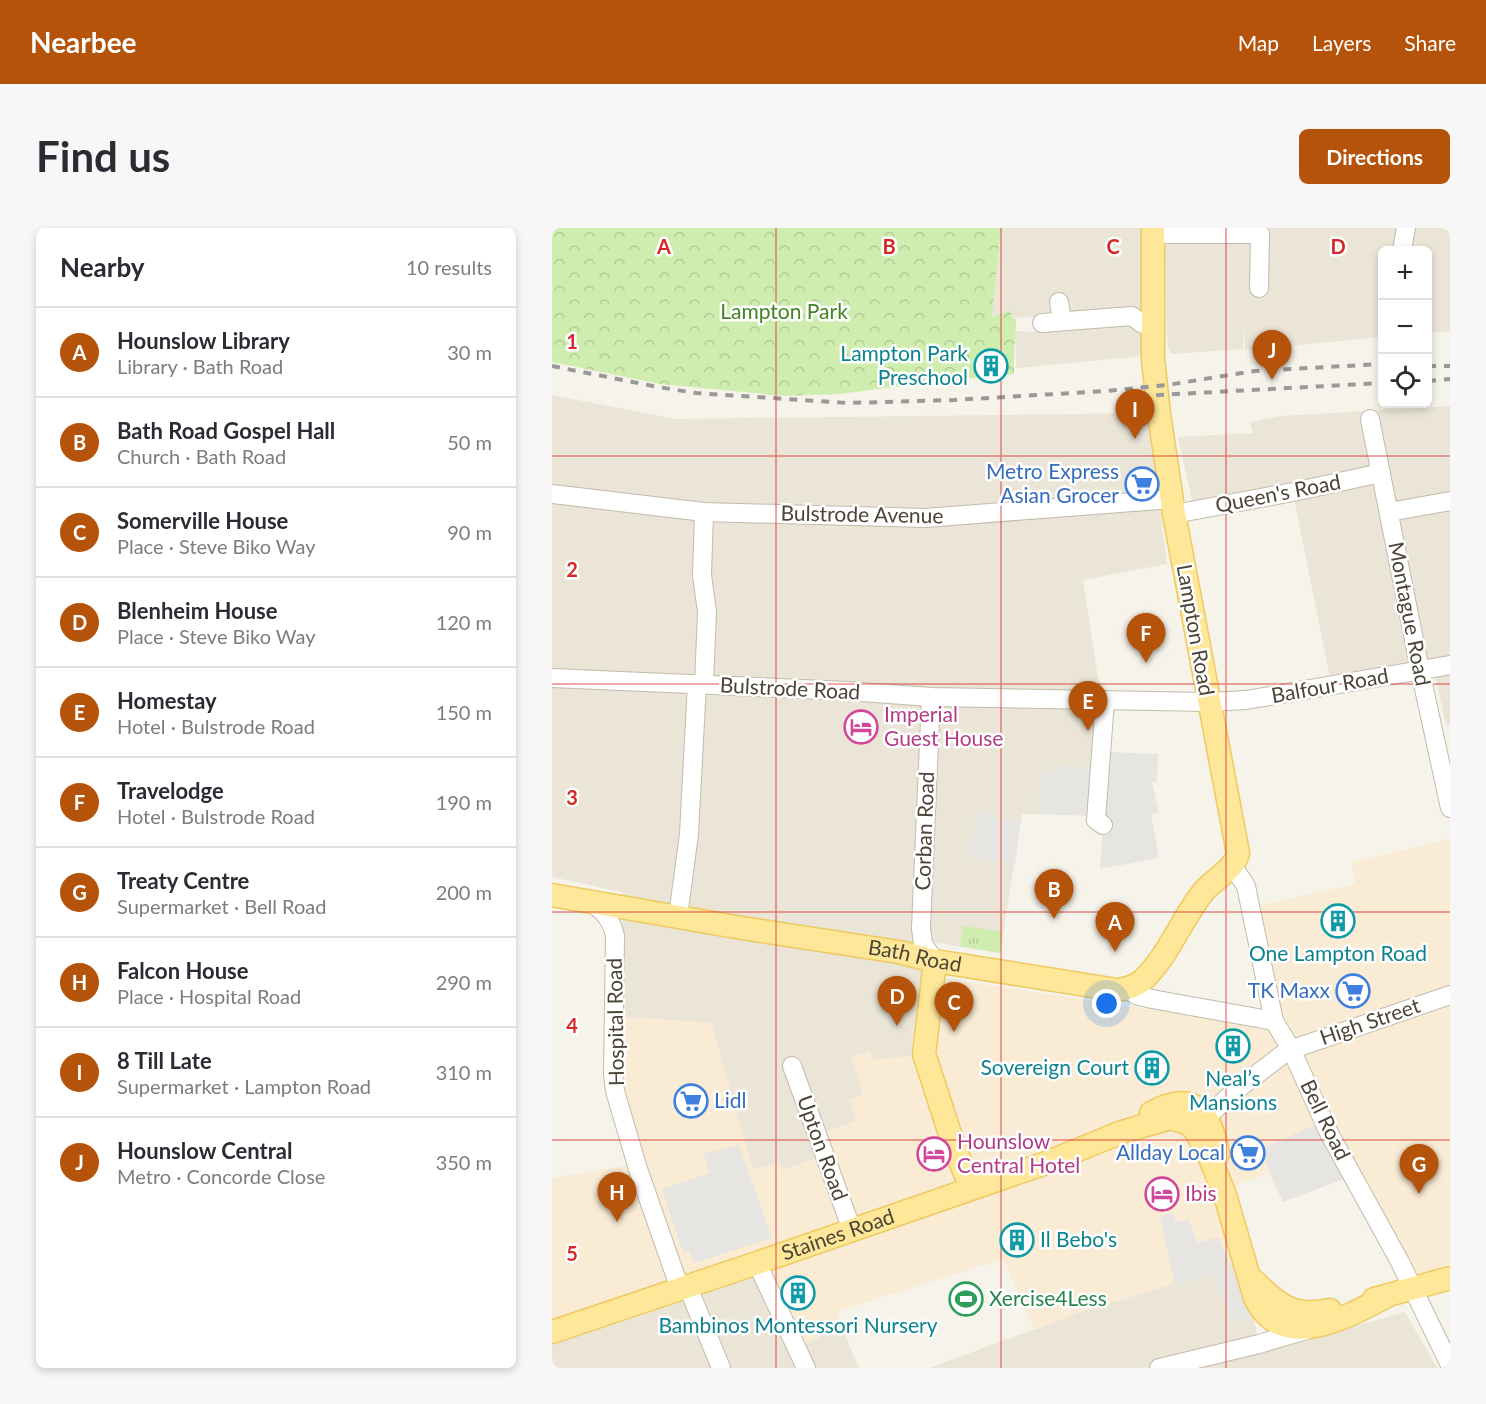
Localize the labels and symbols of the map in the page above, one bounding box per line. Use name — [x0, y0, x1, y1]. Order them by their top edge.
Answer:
text: A — [656, 234, 671, 258]
text: B — [882, 234, 896, 258]
text: C — [1106, 234, 1120, 258]
text: D — [1330, 234, 1346, 258]
park label: Lampton Park — [720, 298, 848, 323]
text: 1 — [566, 329, 578, 353]
pin: J — [1252, 330, 1292, 380]
place label: Lampton Park Preschool — [840, 340, 968, 389]
building icon: Lampton Park Preschool — [973, 348, 1009, 384]
pin: I — [1116, 390, 1154, 439]
place label: Metro Express Asian Grocer — [986, 458, 1119, 507]
supermarket icon: Metro Express Asian Grocer — [1124, 466, 1160, 502]
street label: Queen's Road — [1213, 468, 1343, 517]
street label: Bulstrode Avenue — [780, 500, 944, 527]
street label: Montague Road — [1384, 540, 1437, 688]
text: 2 — [566, 557, 578, 581]
street label: Lampton Road — [1173, 562, 1220, 697]
pin: F — [1126, 614, 1166, 663]
street label: Balfour Road — [1269, 662, 1390, 707]
street label: Bulstrode Road — [719, 671, 861, 704]
pin: E — [1068, 682, 1108, 731]
place label: Imperial Guest House — [884, 701, 1003, 750]
hotel icon: Imperial Guest House — [843, 709, 879, 745]
street label: Corban Road — [909, 771, 938, 891]
text: 3 — [566, 785, 578, 809]
pin: B — [1034, 870, 1074, 919]
pin: A — [1096, 902, 1134, 952]
building icon: One Lampton Road — [1320, 903, 1356, 939]
street label: Bath Road — [867, 933, 964, 976]
place label: One Lampton Road — [1249, 940, 1427, 965]
street label: Hospital Road — [601, 958, 628, 1086]
supermarket icon: TK Maxx — [1335, 973, 1371, 1009]
pin: D — [878, 976, 916, 1026]
place label: TK Maxx — [1248, 977, 1331, 1002]
pin: C — [934, 982, 974, 1032]
your location — [1092, 989, 1121, 1018]
street label: High Street — [1316, 992, 1423, 1049]
text: 4 — [566, 1013, 578, 1037]
building icon: Neal’s Mansions — [1215, 1028, 1251, 1064]
building icon: Sovereign Court — [1134, 1050, 1170, 1086]
place label: Sovereign Court — [980, 1054, 1129, 1079]
place label: Neal’s Mansions — [1189, 1065, 1277, 1114]
street label: Bell Road — [1296, 1075, 1357, 1164]
supermarket icon: Lidl — [673, 1083, 709, 1119]
place label: Lidl — [714, 1087, 747, 1112]
street label: Upton Road — [793, 1092, 854, 1203]
place label: Hounslow Central Hotel — [957, 1128, 1080, 1177]
supermarket icon: Allday Local — [1230, 1135, 1266, 1171]
hotel icon: Hounslow Central Hotel — [916, 1136, 952, 1172]
place label: Allday Local — [1116, 1139, 1225, 1164]
pin: G — [1400, 1144, 1438, 1194]
pin: H — [598, 1172, 636, 1222]
hotel icon: Ibis — [1144, 1176, 1180, 1212]
place label: Ibis — [1185, 1180, 1217, 1205]
street label: Staines Road — [778, 1202, 897, 1265]
building icon: Il Bebo's — [999, 1222, 1035, 1258]
place label: Il Bebo's — [1040, 1226, 1117, 1251]
text: 5 — [566, 1241, 578, 1265]
building icon: Bambinos Montessori Nursery — [780, 1275, 816, 1311]
sports icon: Xercise4Less — [948, 1281, 984, 1317]
place label: Xercise4Less — [989, 1285, 1107, 1310]
place label: Bambinos Montessori Nursery — [658, 1312, 938, 1337]

